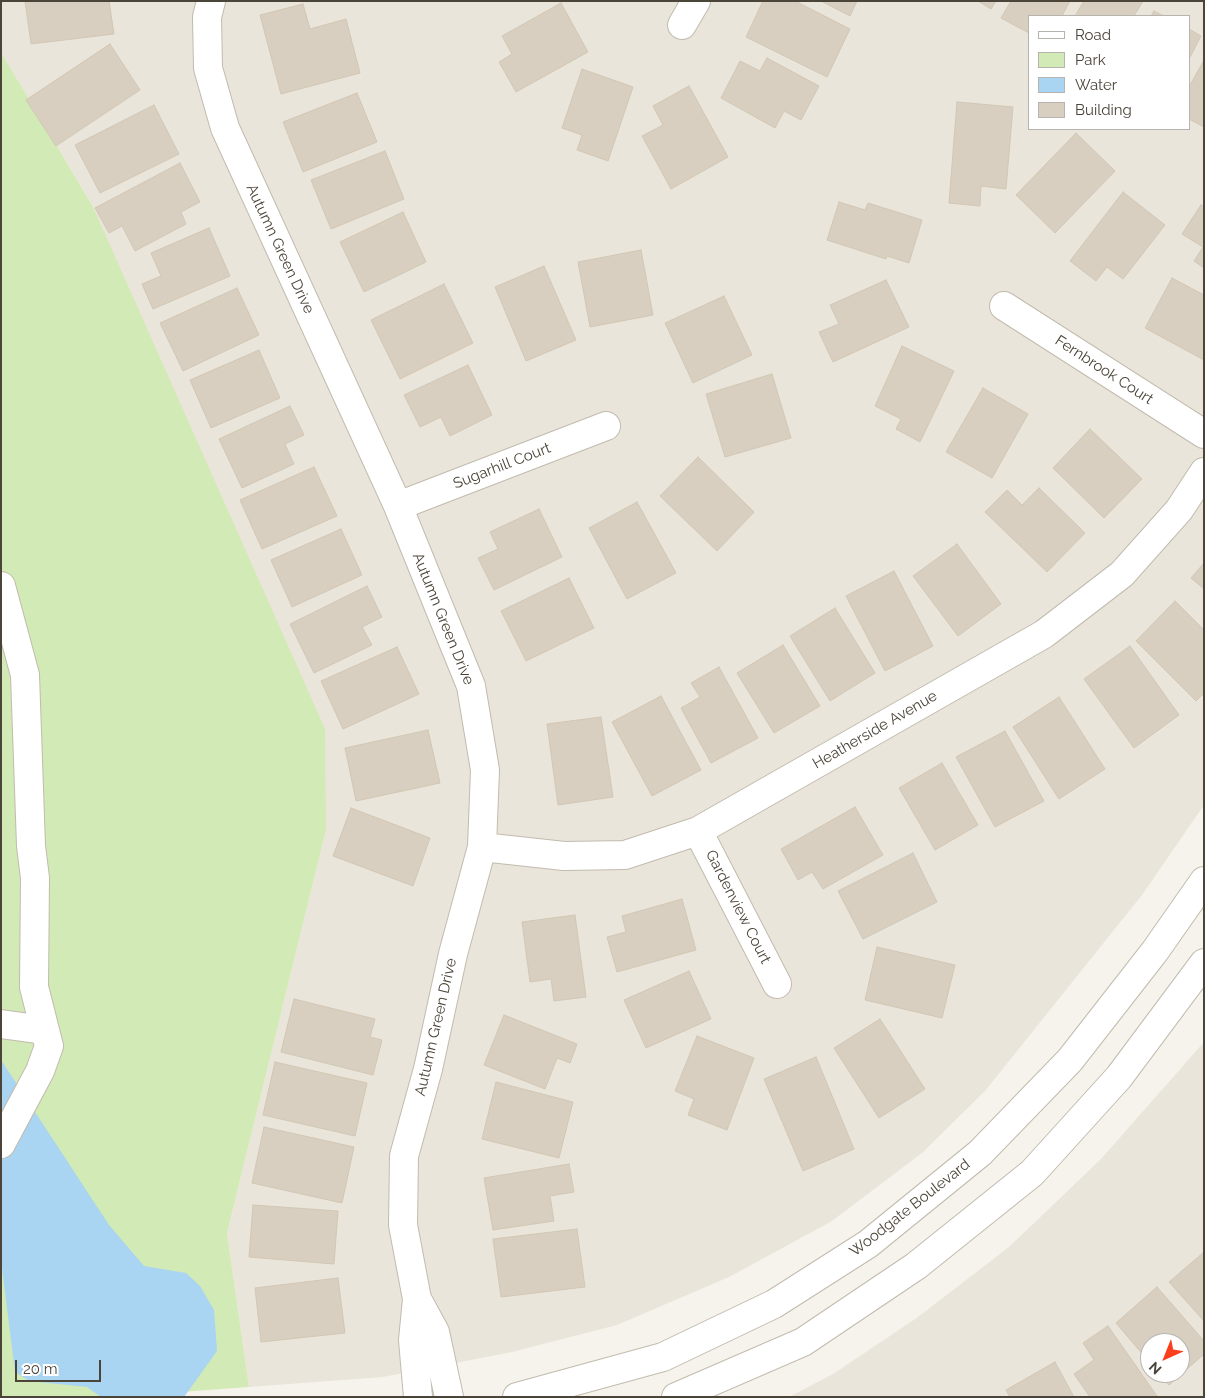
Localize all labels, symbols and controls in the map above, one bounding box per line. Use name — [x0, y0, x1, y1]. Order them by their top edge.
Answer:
legend — [1028, 15, 1190, 130]
text: Road — [1075, 26, 1111, 44]
text: Park — [1075, 51, 1106, 69]
text: Water — [1075, 76, 1117, 94]
text: Building — [1075, 101, 1132, 119]
street label: Autumn Green Drive — [242, 181, 318, 317]
street label: Fernbrook Court — [1052, 332, 1156, 408]
street label: Sugarhill Court — [451, 439, 553, 493]
street label: Autumn Green Drive — [408, 550, 478, 688]
street label: Heatherside Avenue — [810, 687, 940, 773]
street label: Gardenview Court — [702, 847, 774, 967]
street label: Autumn Green Drive — [411, 956, 461, 1098]
street label: Woodgate Boulevard — [846, 1155, 974, 1261]
north arrow — [1140, 1333, 1190, 1383]
scale bar — [18, 1350, 104, 1382]
text: N — [1146, 1359, 1165, 1378]
text: 20 m — [23, 1360, 58, 1378]

